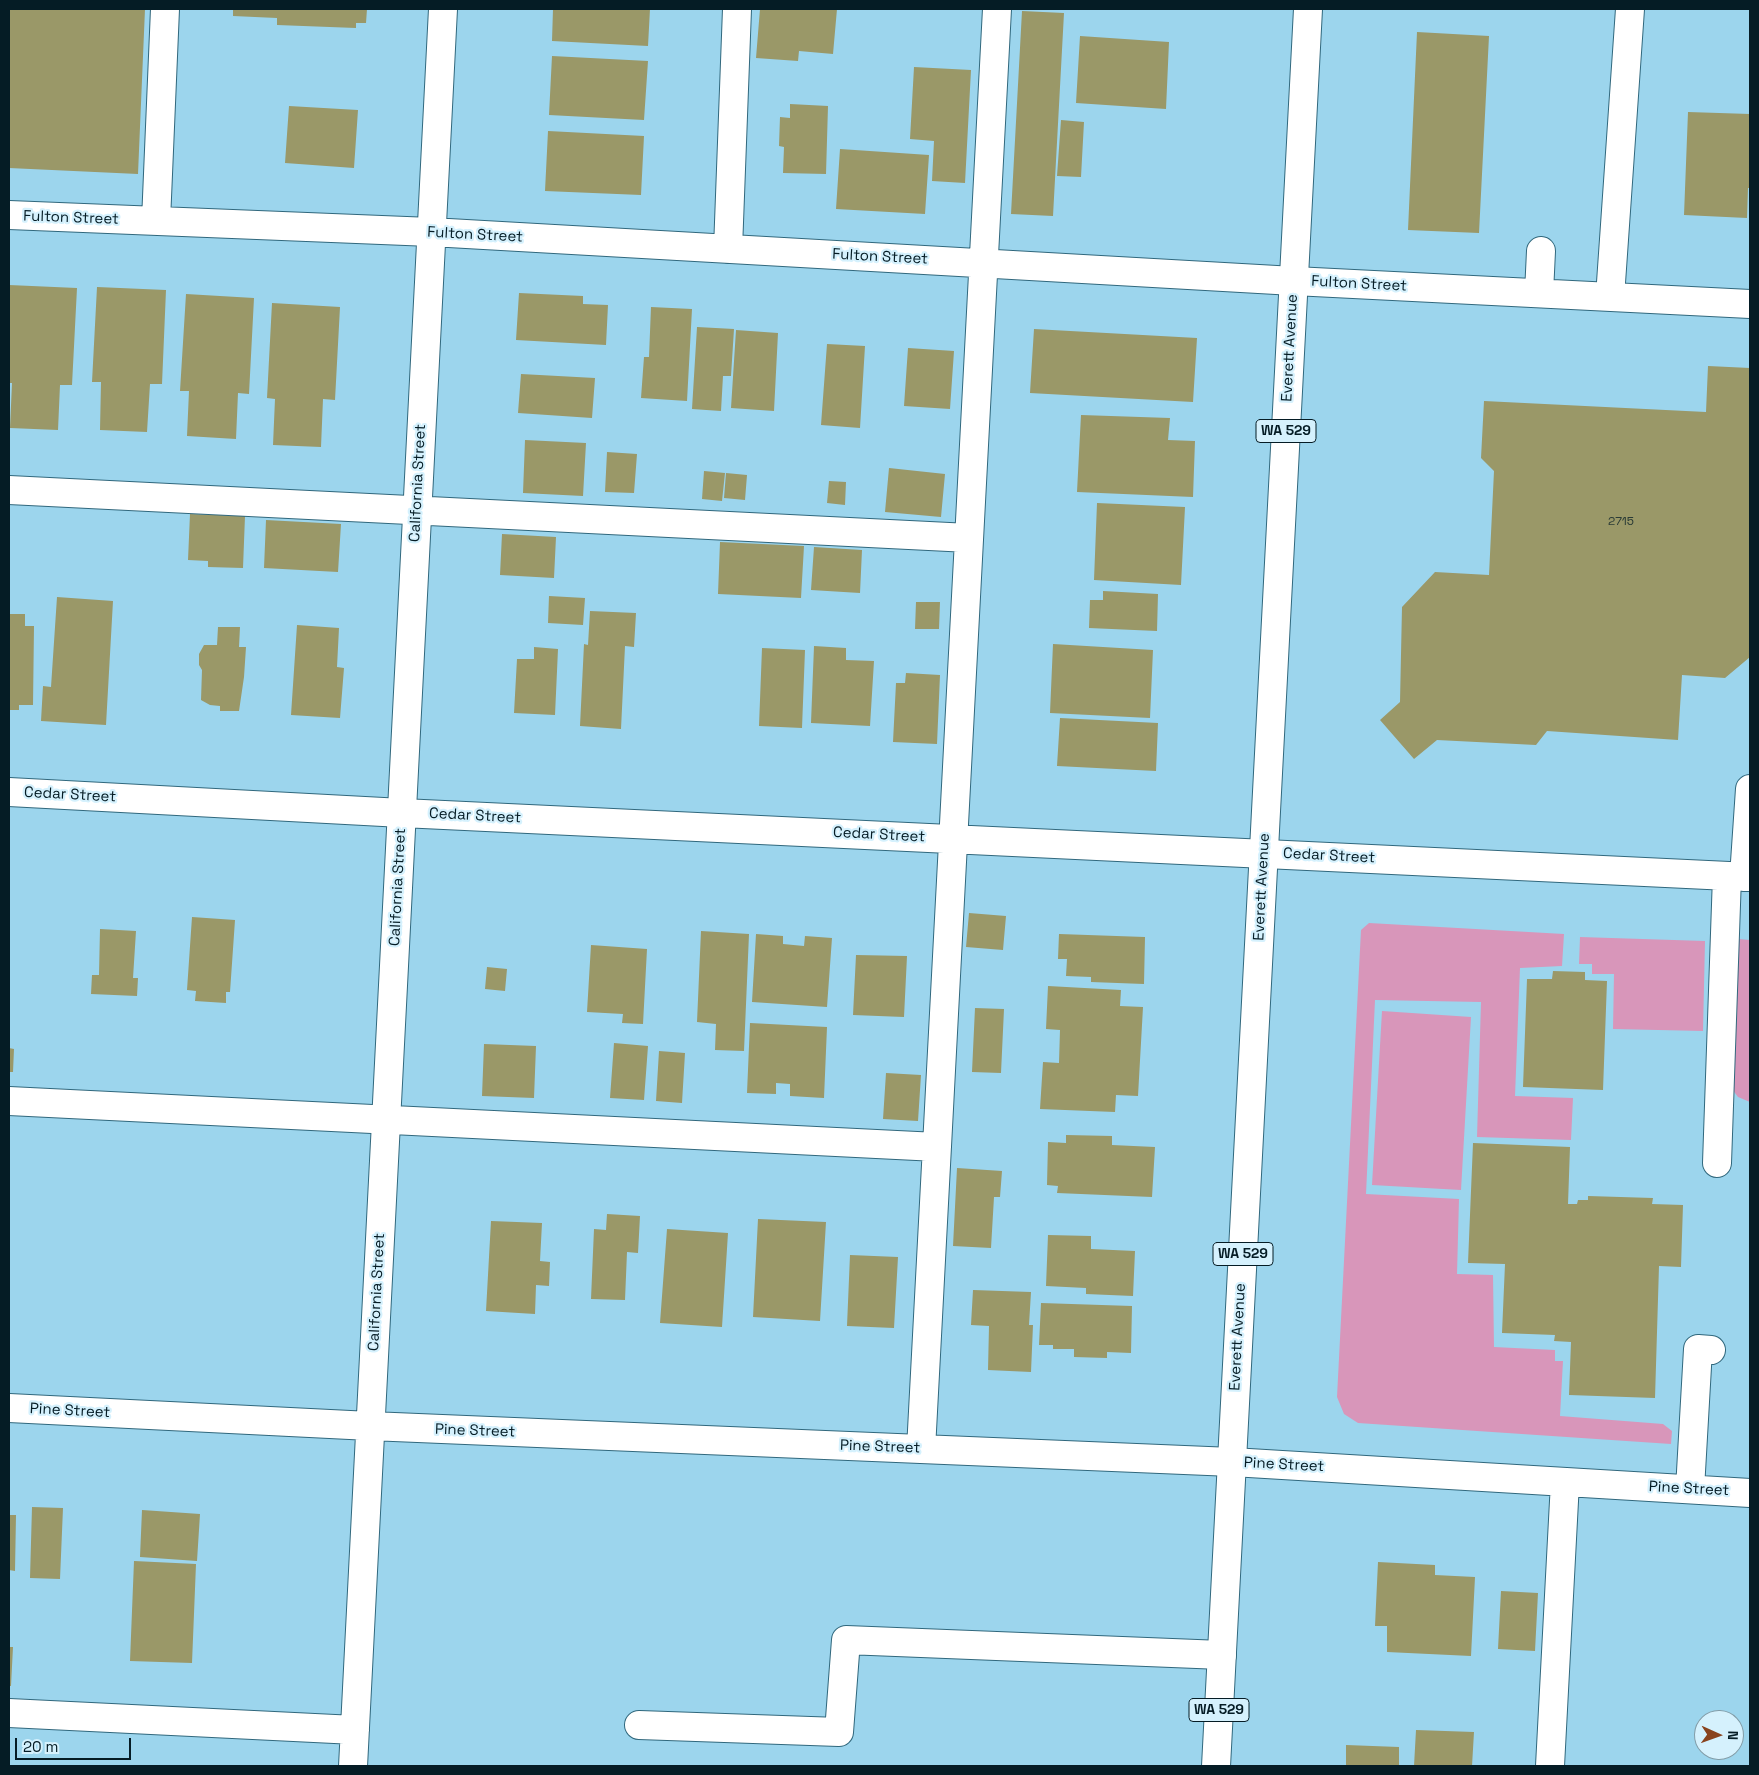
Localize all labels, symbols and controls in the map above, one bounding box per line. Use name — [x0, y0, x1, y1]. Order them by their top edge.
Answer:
street label: Fulton Street — [23, 207, 119, 229]
street label: Fulton Street — [427, 224, 523, 246]
street label: Fulton Street — [832, 246, 928, 268]
street label: Fulton Street — [1311, 273, 1407, 295]
street label: Everett Avenue — [1278, 294, 1302, 402]
road number: WA 529 — [1256, 420, 1316, 442]
street label: California Street — [406, 424, 430, 542]
house number: 2715 — [1608, 515, 1634, 529]
street label: Cedar Street — [24, 784, 116, 806]
street label: Cedar Street — [429, 805, 521, 827]
street label: Cedar Street — [833, 824, 925, 846]
street label: California Street — [386, 828, 410, 946]
street label: Everett Avenue — [1250, 833, 1274, 941]
street label: Cedar Street — [1283, 845, 1375, 867]
street label: California Street — [365, 1233, 389, 1351]
road number: WA 529 — [1213, 1242, 1273, 1266]
street label: Everett Avenue — [1226, 1283, 1250, 1391]
street label: Pine Street — [29, 1400, 111, 1422]
street label: Pine Street — [434, 1421, 516, 1441]
street label: Pine Street — [839, 1437, 921, 1457]
street label: Pine Street — [1243, 1454, 1325, 1476]
street label: Pine Street — [1648, 1478, 1730, 1500]
road number: WA 529 — [1189, 1698, 1249, 1722]
north arrow — [1694, 1710, 1744, 1760]
scale bar — [18, 1728, 134, 1760]
text: N — [1724, 1730, 1742, 1740]
text: 20 m — [23, 1737, 58, 1756]

